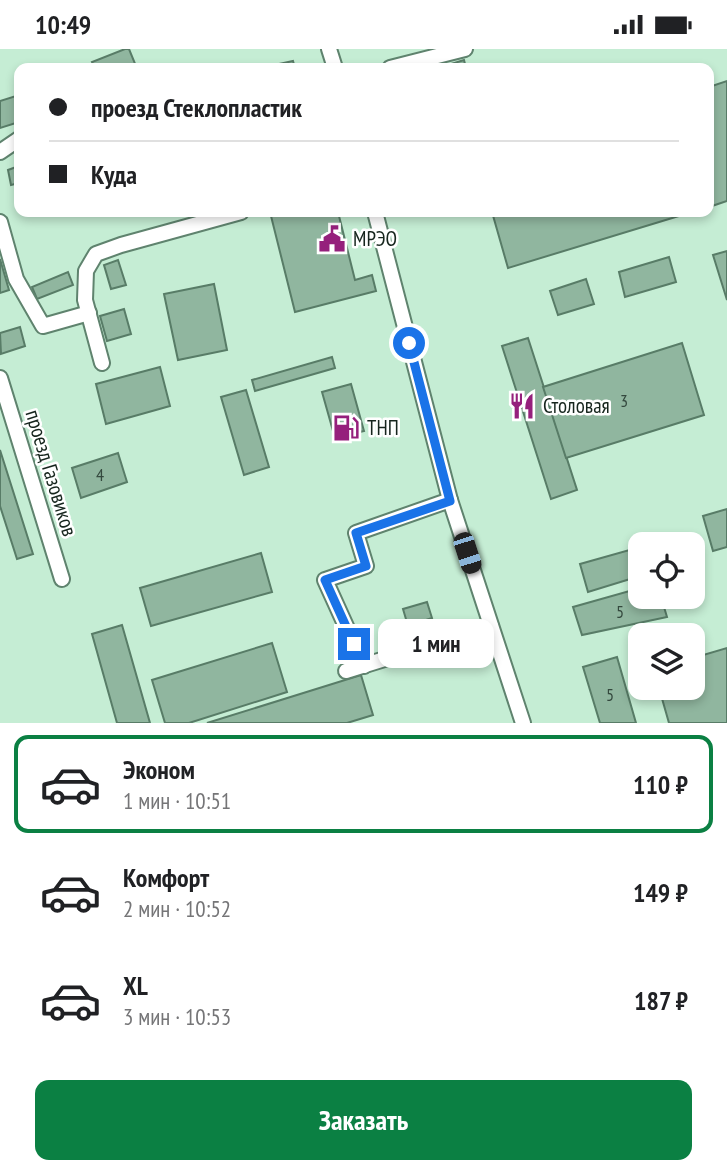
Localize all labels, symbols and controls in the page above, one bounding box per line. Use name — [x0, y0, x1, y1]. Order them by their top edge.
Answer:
text: 10:49 — [35, 8, 91, 41]
text: проезд Стеклопластик — [91, 91, 302, 124]
text: Куда — [91, 158, 137, 191]
public building icon: МРЭО — [317, 224, 347, 254]
place label: МРЭО — [353, 225, 397, 252]
route start — [393, 327, 425, 359]
house number: 3 — [620, 389, 628, 412]
restaurant icon: Столовая — [507, 391, 537, 421]
place label: Столовая — [543, 392, 610, 419]
street label: проезд Газовиков — [19, 406, 83, 539]
fuel station icon: ТНП — [331, 413, 361, 443]
place label: ТНП — [367, 414, 399, 441]
house number: 4 — [96, 463, 104, 486]
car — [451, 530, 484, 576]
map controls — [628, 532, 705, 700]
button: locate — [628, 532, 705, 609]
house number: 5 — [616, 600, 624, 623]
callout: 1 мин — [378, 619, 494, 669]
button: layers — [628, 623, 705, 700]
route end — [338, 628, 370, 660]
text: 1 мин — [411, 629, 461, 658]
house number: 5 — [606, 683, 614, 706]
icon: car — [39, 753, 102, 816]
text: Эконом — [123, 753, 195, 786]
text: 110 ₽ — [633, 768, 688, 801]
text: 1 мин · 10:51 — [123, 786, 231, 815]
icon: car — [39, 861, 102, 924]
text: Комфорт — [123, 861, 209, 894]
text: 149 ₽ — [633, 876, 688, 909]
text: 2 мин · 10:52 — [123, 894, 231, 923]
icon: car — [39, 969, 102, 1032]
text: XL — [123, 969, 148, 1002]
text: 187 ₽ — [634, 984, 688, 1017]
text: 3 мин · 10:53 — [123, 1002, 231, 1031]
button: Заказать — [35, 1080, 692, 1160]

